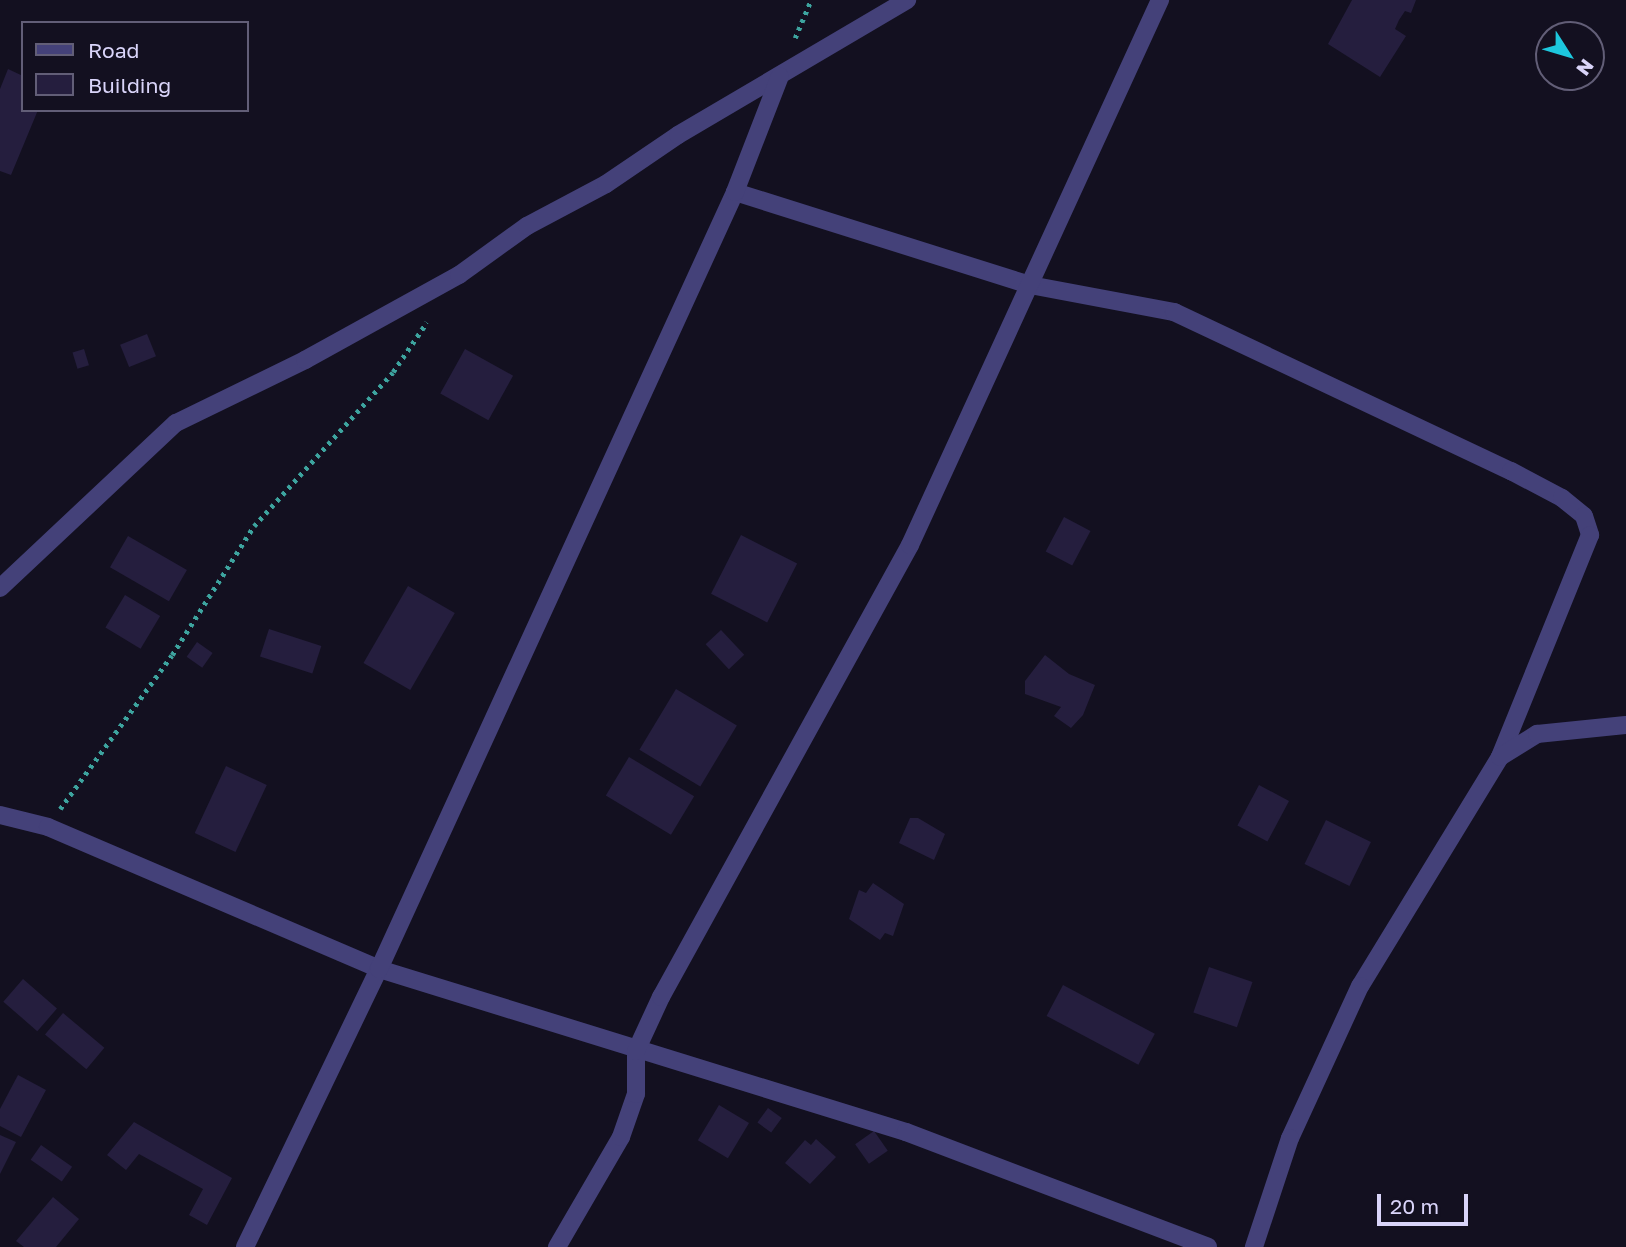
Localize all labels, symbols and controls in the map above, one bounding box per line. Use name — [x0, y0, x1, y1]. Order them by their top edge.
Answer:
legend — [21, 21, 248, 112]
north arrow — [1535, 21, 1605, 91]
text: Road — [88, 37, 139, 63]
text: N — [1572, 55, 1599, 80]
text: Building — [88, 72, 171, 98]
scale bar — [1381, 1180, 1472, 1224]
text: 20 m — [1390, 1193, 1439, 1219]

